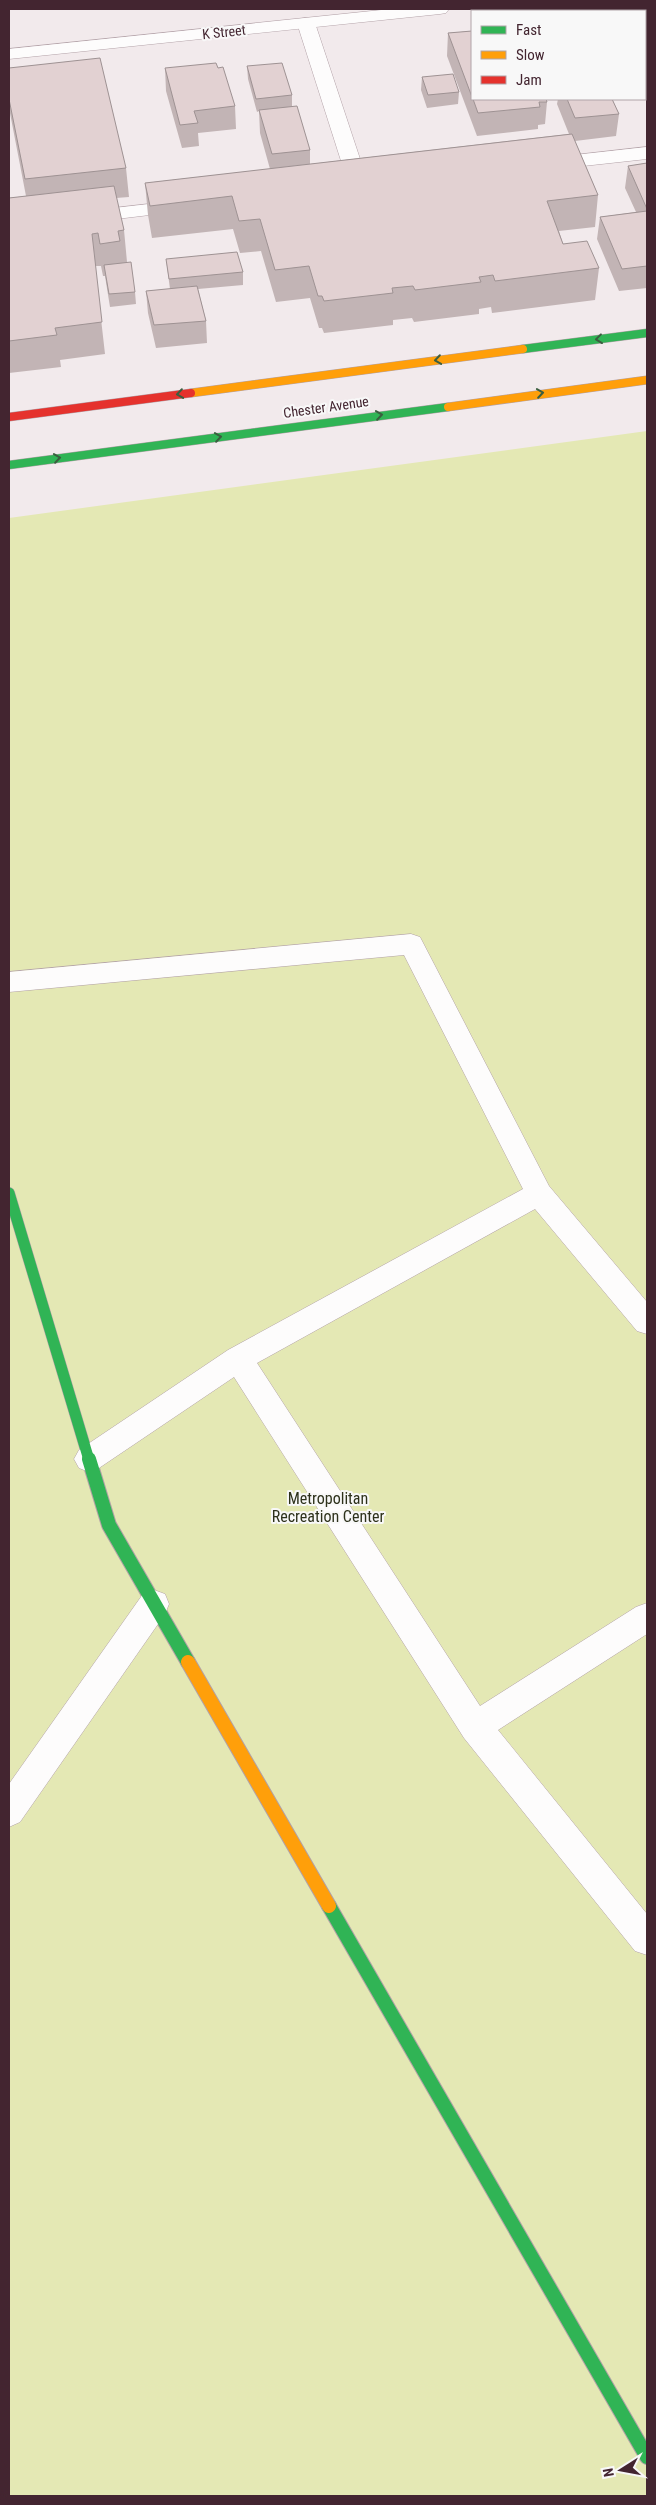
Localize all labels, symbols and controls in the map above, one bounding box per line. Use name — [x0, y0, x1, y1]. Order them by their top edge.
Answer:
legend — [471, 10, 646, 100]
text: Fast — [516, 21, 541, 39]
street label: K Street — [201, 22, 247, 42]
text: Slow — [516, 46, 545, 64]
text: Jam — [516, 71, 542, 89]
one-way arrow — [595, 333, 603, 344]
one-way arrow — [433, 354, 441, 365]
one-way arrow — [175, 388, 183, 399]
one-way arrow — [536, 389, 545, 399]
street label: Chester Avenue — [282, 393, 370, 421]
one-way arrow — [376, 410, 384, 421]
one-way arrow — [214, 432, 222, 442]
one-way arrow — [53, 453, 61, 464]
park label: Metropolitan Recreation Center — [272, 1489, 384, 1526]
north arrow — [596, 2445, 646, 2495]
text: N — [600, 2467, 617, 2478]

